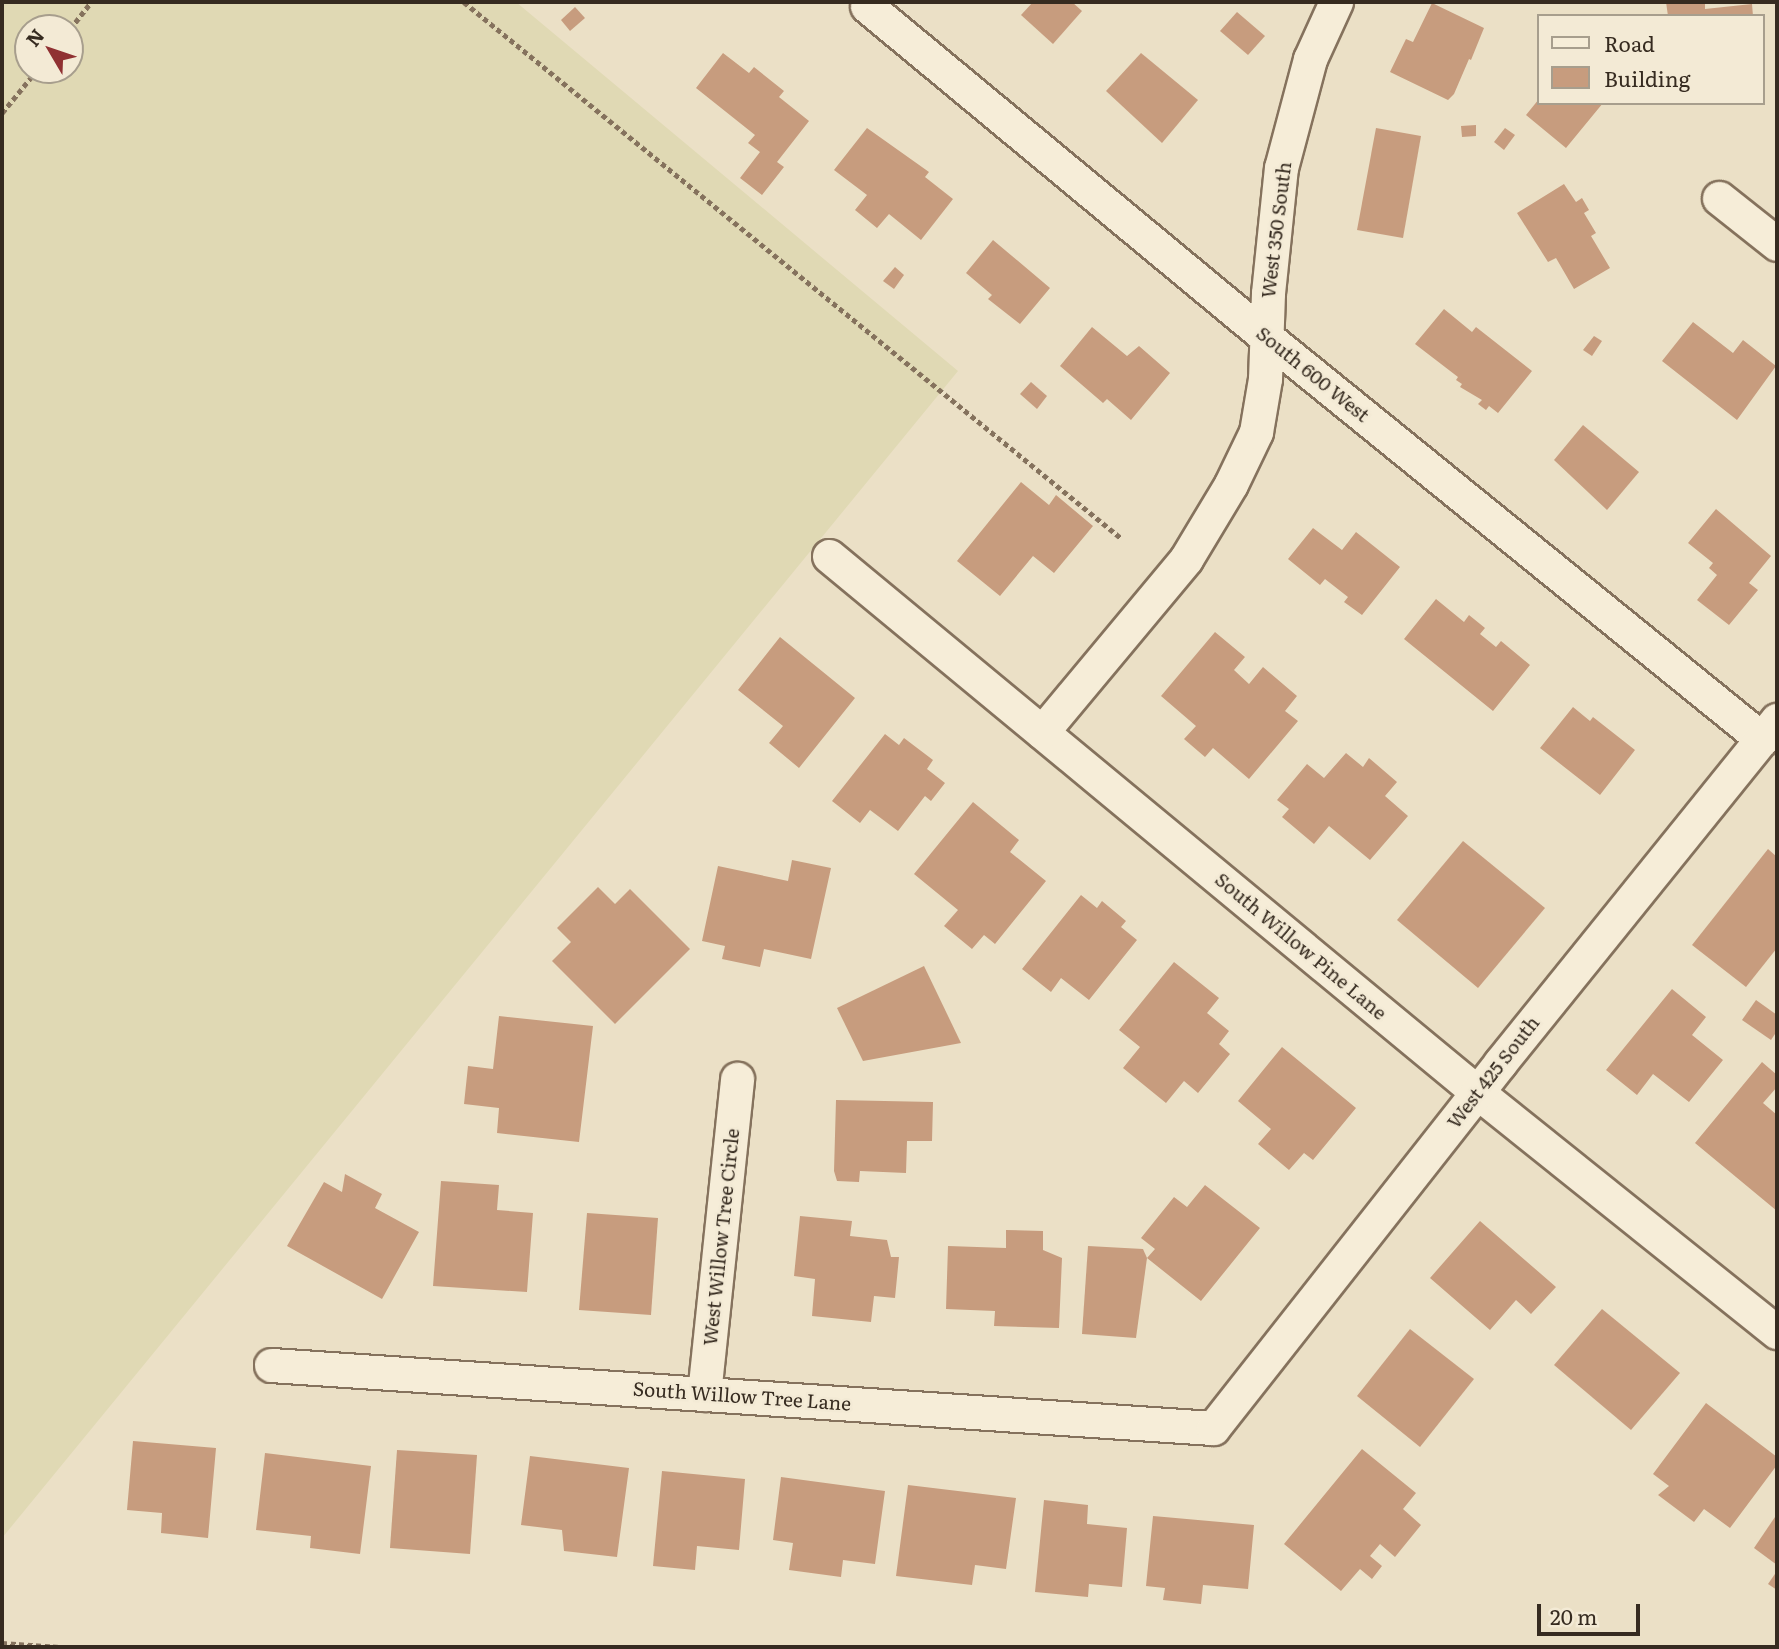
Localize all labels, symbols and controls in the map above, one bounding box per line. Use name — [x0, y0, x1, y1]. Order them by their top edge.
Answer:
north arrow — [14, 14, 84, 84]
legend — [1538, 14, 1765, 105]
text: N — [18, 22, 50, 52]
text: Road — [1604, 27, 1655, 58]
text: Building — [1604, 62, 1690, 93]
street label: West 350 South — [1256, 160, 1296, 300]
street label: South 600 West — [1252, 322, 1374, 426]
street label: South Willow Pine Lane — [1211, 868, 1391, 1024]
street label: West 425 South — [1442, 1011, 1544, 1133]
street label: West Willow Tree Circle — [698, 1127, 744, 1347]
street label: South Willow Tree Lane — [632, 1377, 852, 1415]
scale bar — [1541, 1590, 1644, 1634]
text: 20 m — [1550, 1600, 1597, 1631]

